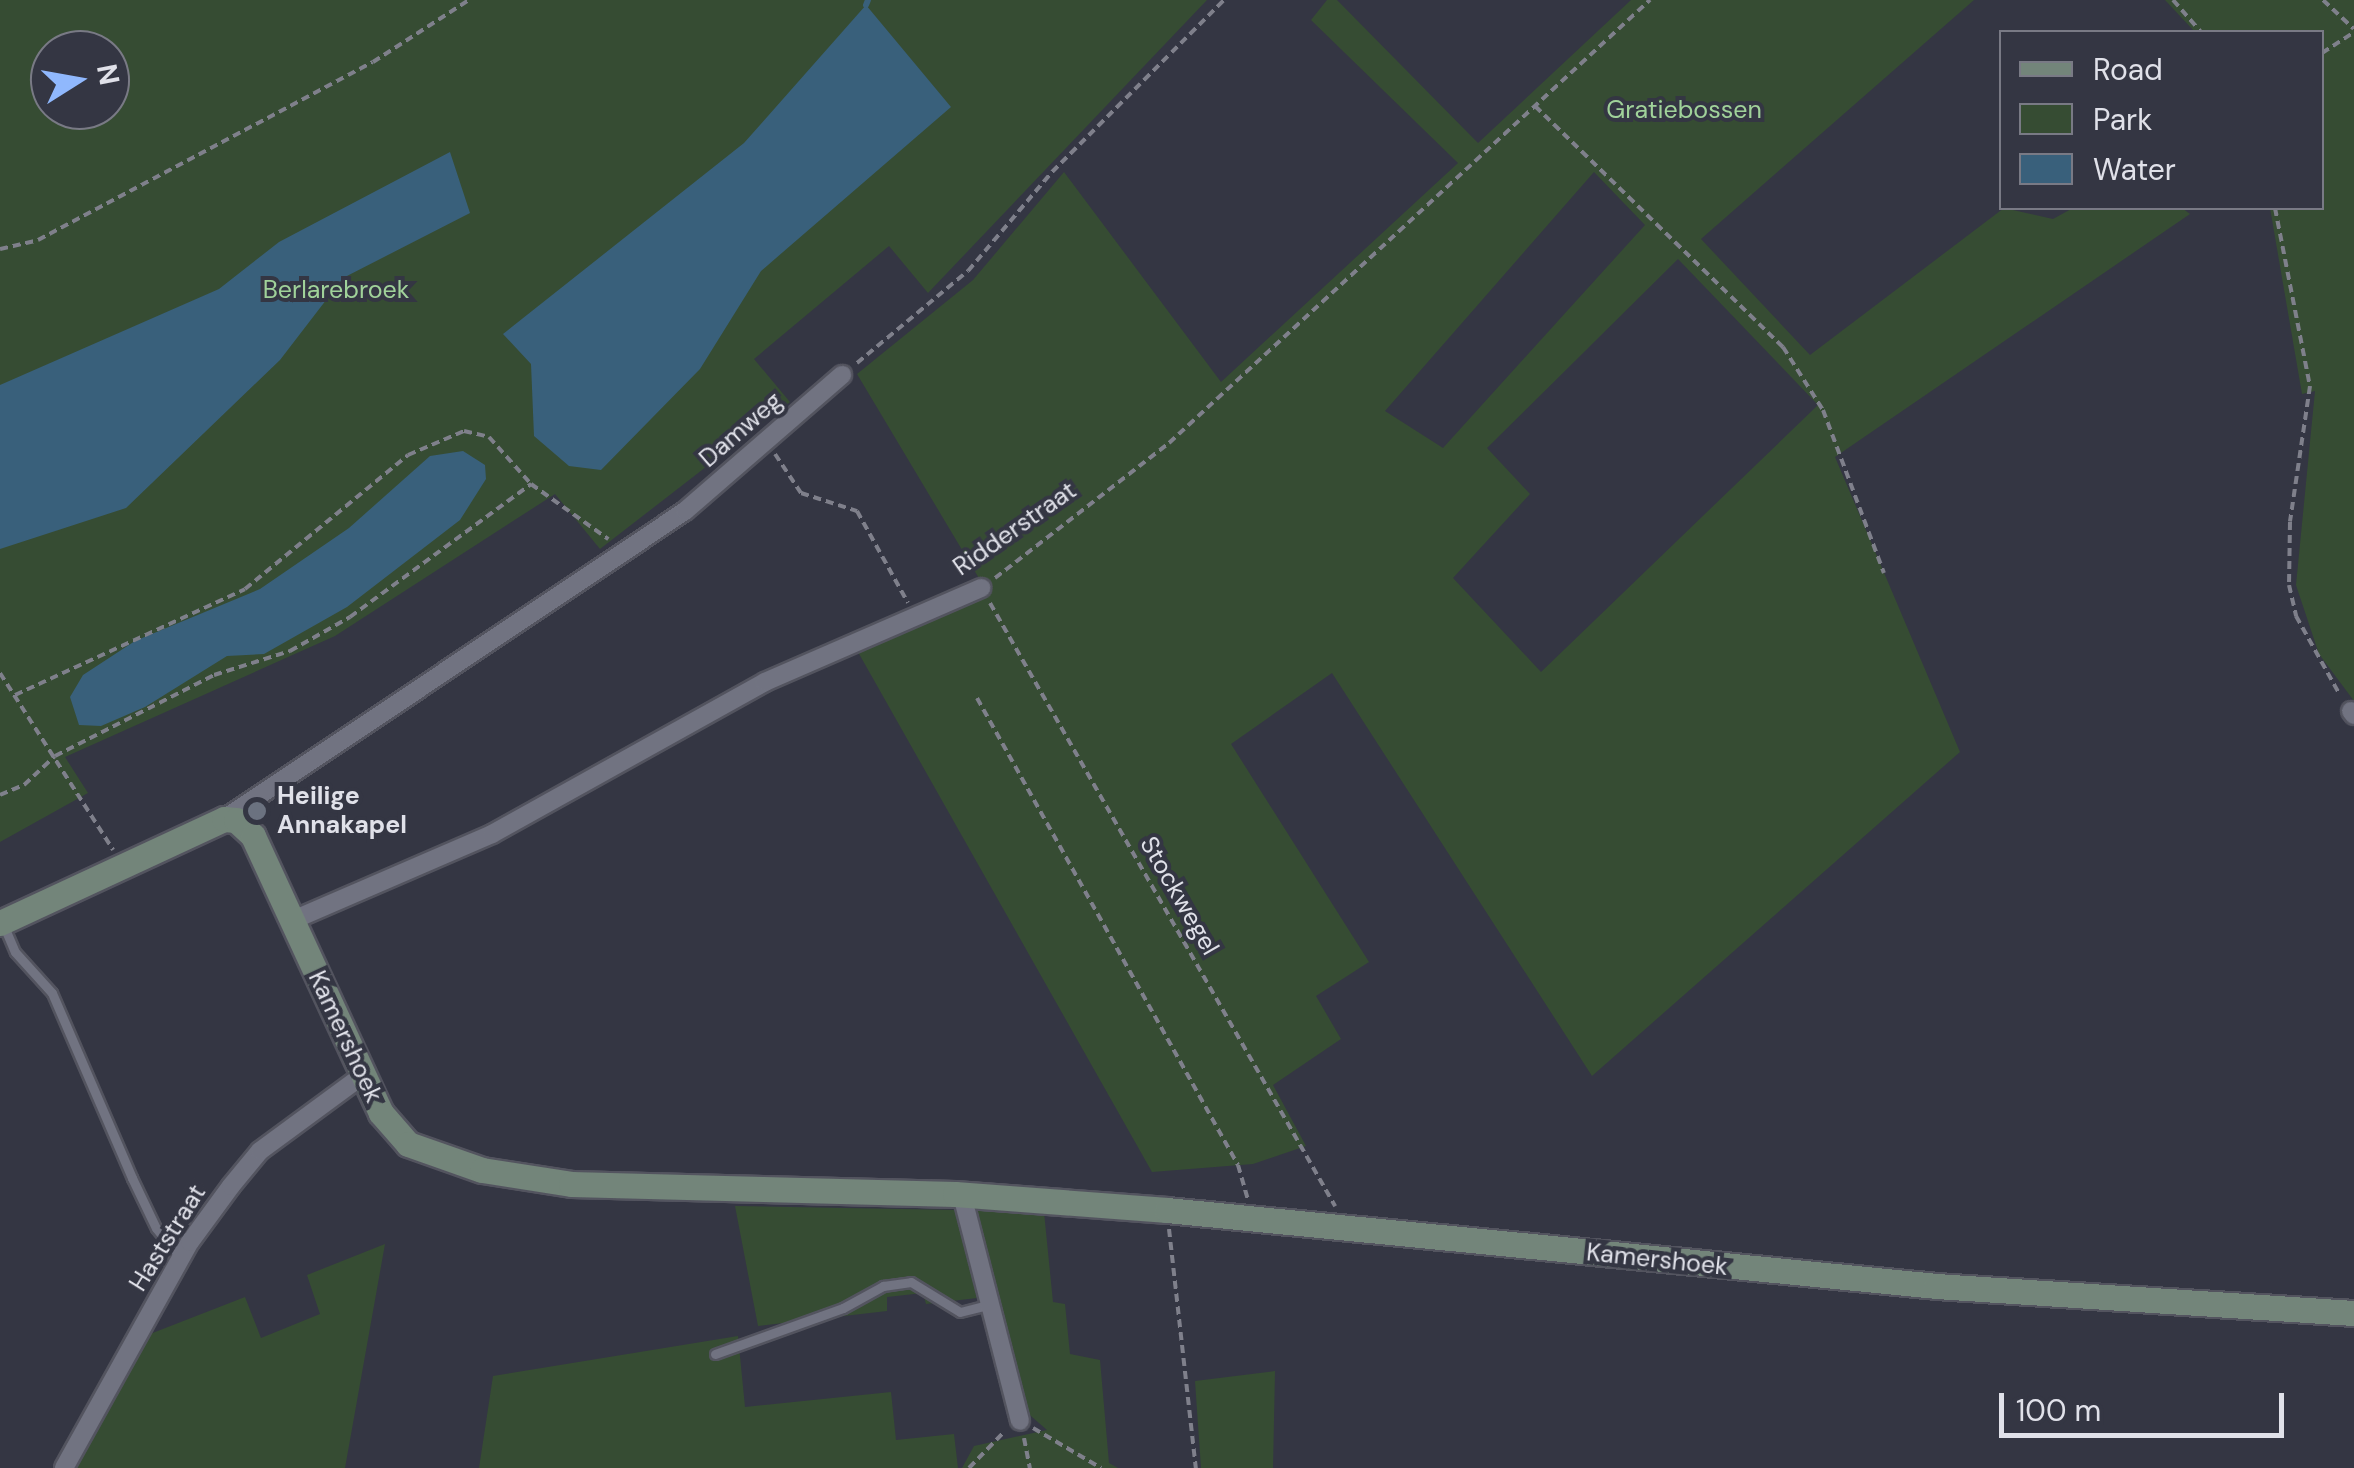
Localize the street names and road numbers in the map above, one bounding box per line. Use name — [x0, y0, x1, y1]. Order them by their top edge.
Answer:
street label: Damweg — [694, 386, 788, 474]
street label: Ridderstraat — [948, 476, 1082, 582]
street label: Stockwegel — [1133, 832, 1225, 960]
street label: Kamershoek — [301, 966, 389, 1108]
street label: Haststraat — [123, 1179, 213, 1297]
street label: Kamershoek — [1585, 1238, 1729, 1282]

